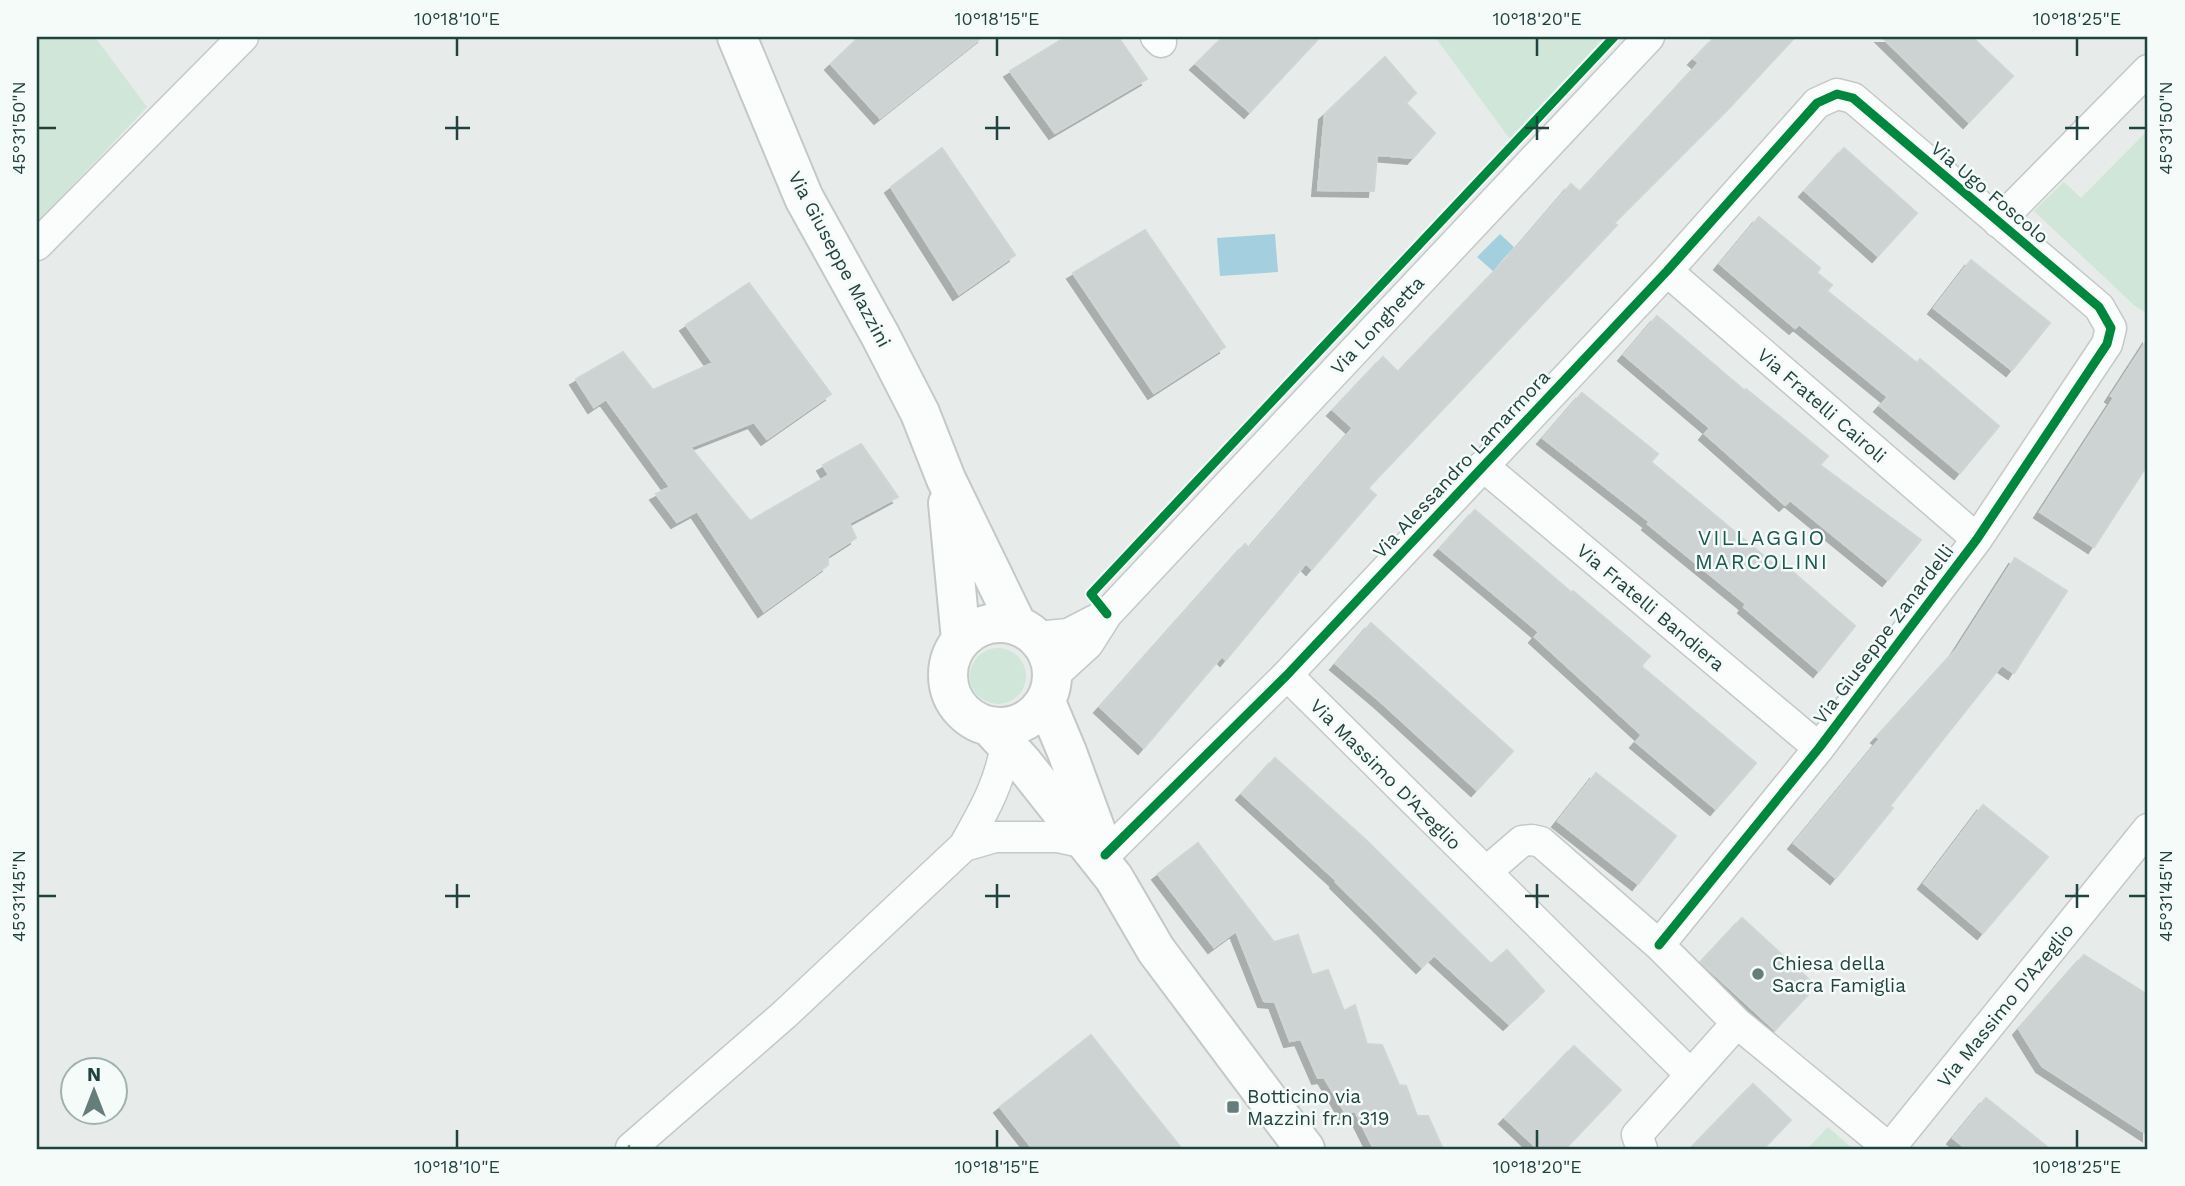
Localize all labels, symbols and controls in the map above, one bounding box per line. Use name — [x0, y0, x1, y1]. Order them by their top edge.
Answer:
text: 10°18'10"E — [414, 8, 500, 29]
text: 10°18'15"E — [954, 8, 1040, 29]
text: 10°18'20"E — [1492, 8, 1582, 29]
text: 10°18'25"E — [2033, 8, 2121, 29]
text: 45°31'50"N — [8, 81, 29, 175]
text: 45°31'50"N — [2155, 81, 2176, 175]
street label: Via Ugo Foscolo — [1926, 136, 2053, 248]
street label: Via Giuseppe Mazzini — [783, 167, 896, 351]
street label: Via Longhetta — [1326, 271, 1429, 379]
street label: Via Fratelli Cairoli — [1752, 343, 1891, 468]
street label: Via Alessandro Lamarmora — [1368, 365, 1555, 563]
district label: VILLAGGIO MARCOLINI — [1695, 525, 1829, 574]
street label: Via Fratelli Bandiera — [1572, 539, 1730, 676]
street label: Via Giuseppe Zanardelli — [1808, 540, 1959, 729]
street label: Via Massimo D'Azeglio — [1305, 694, 1466, 855]
text: 45°31'45"N — [8, 850, 29, 942]
text: 45°31'45"N — [2155, 850, 2176, 942]
street label: Via Massimo D'Azeglio — [1932, 919, 2079, 1092]
place label: Chiesa della Sacra Famiglia — [1772, 952, 1906, 997]
marker: Chiesa della Sacra Famiglia — [1750, 966, 1766, 982]
north arrow — [60, 1056, 130, 1126]
text: N — [87, 1063, 101, 1086]
place label: Botticino via Mazzini fr.n 319 — [1247, 1085, 1389, 1130]
marker: Botticino via Mazzini fr.n 319 — [1225, 1099, 1241, 1115]
text: 10°18'10"E — [414, 1156, 500, 1177]
text: 10°18'15"E — [954, 1156, 1040, 1177]
text: 10°18'20"E — [1492, 1156, 1582, 1177]
text: 10°18'25"E — [2033, 1156, 2121, 1177]

